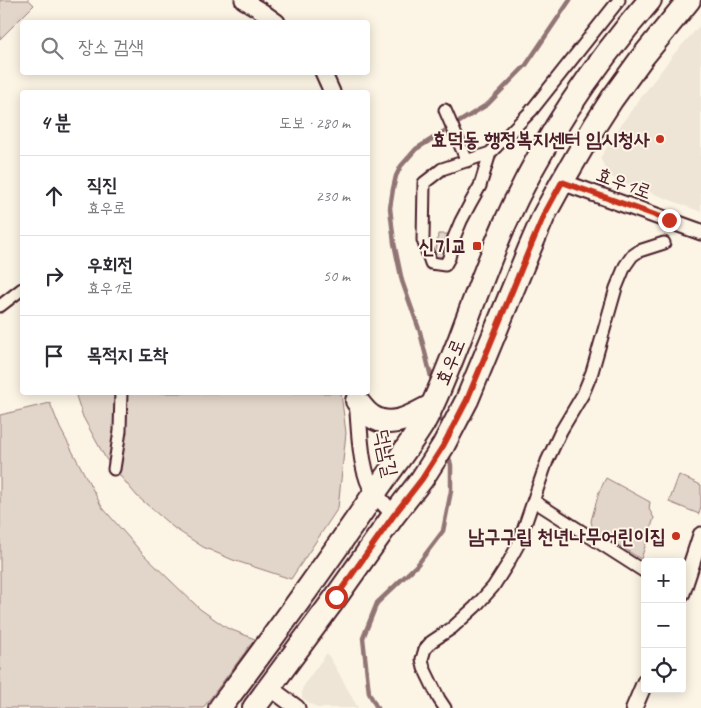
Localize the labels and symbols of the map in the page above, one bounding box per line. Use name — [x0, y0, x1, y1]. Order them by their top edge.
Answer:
place label: 효덕동 행정복지센터 임시청사 — [431, 127, 650, 152]
marker: 효덕동 행정복지센터 임시청사 — [654, 133, 666, 145]
street label: 효우1로 — [593, 161, 655, 205]
route end — [658, 209, 681, 232]
place label: 신기교 — [419, 234, 467, 259]
marker: 신기교 — [471, 240, 483, 252]
street label: 효우로 — [429, 335, 471, 389]
street label: 덕남길 — [369, 427, 403, 479]
place label: 남구구립 천년나무어린이집 — [468, 524, 666, 549]
marker: 남구구립 천년나무어린이집 — [670, 530, 682, 542]
route start — [325, 586, 348, 609]

